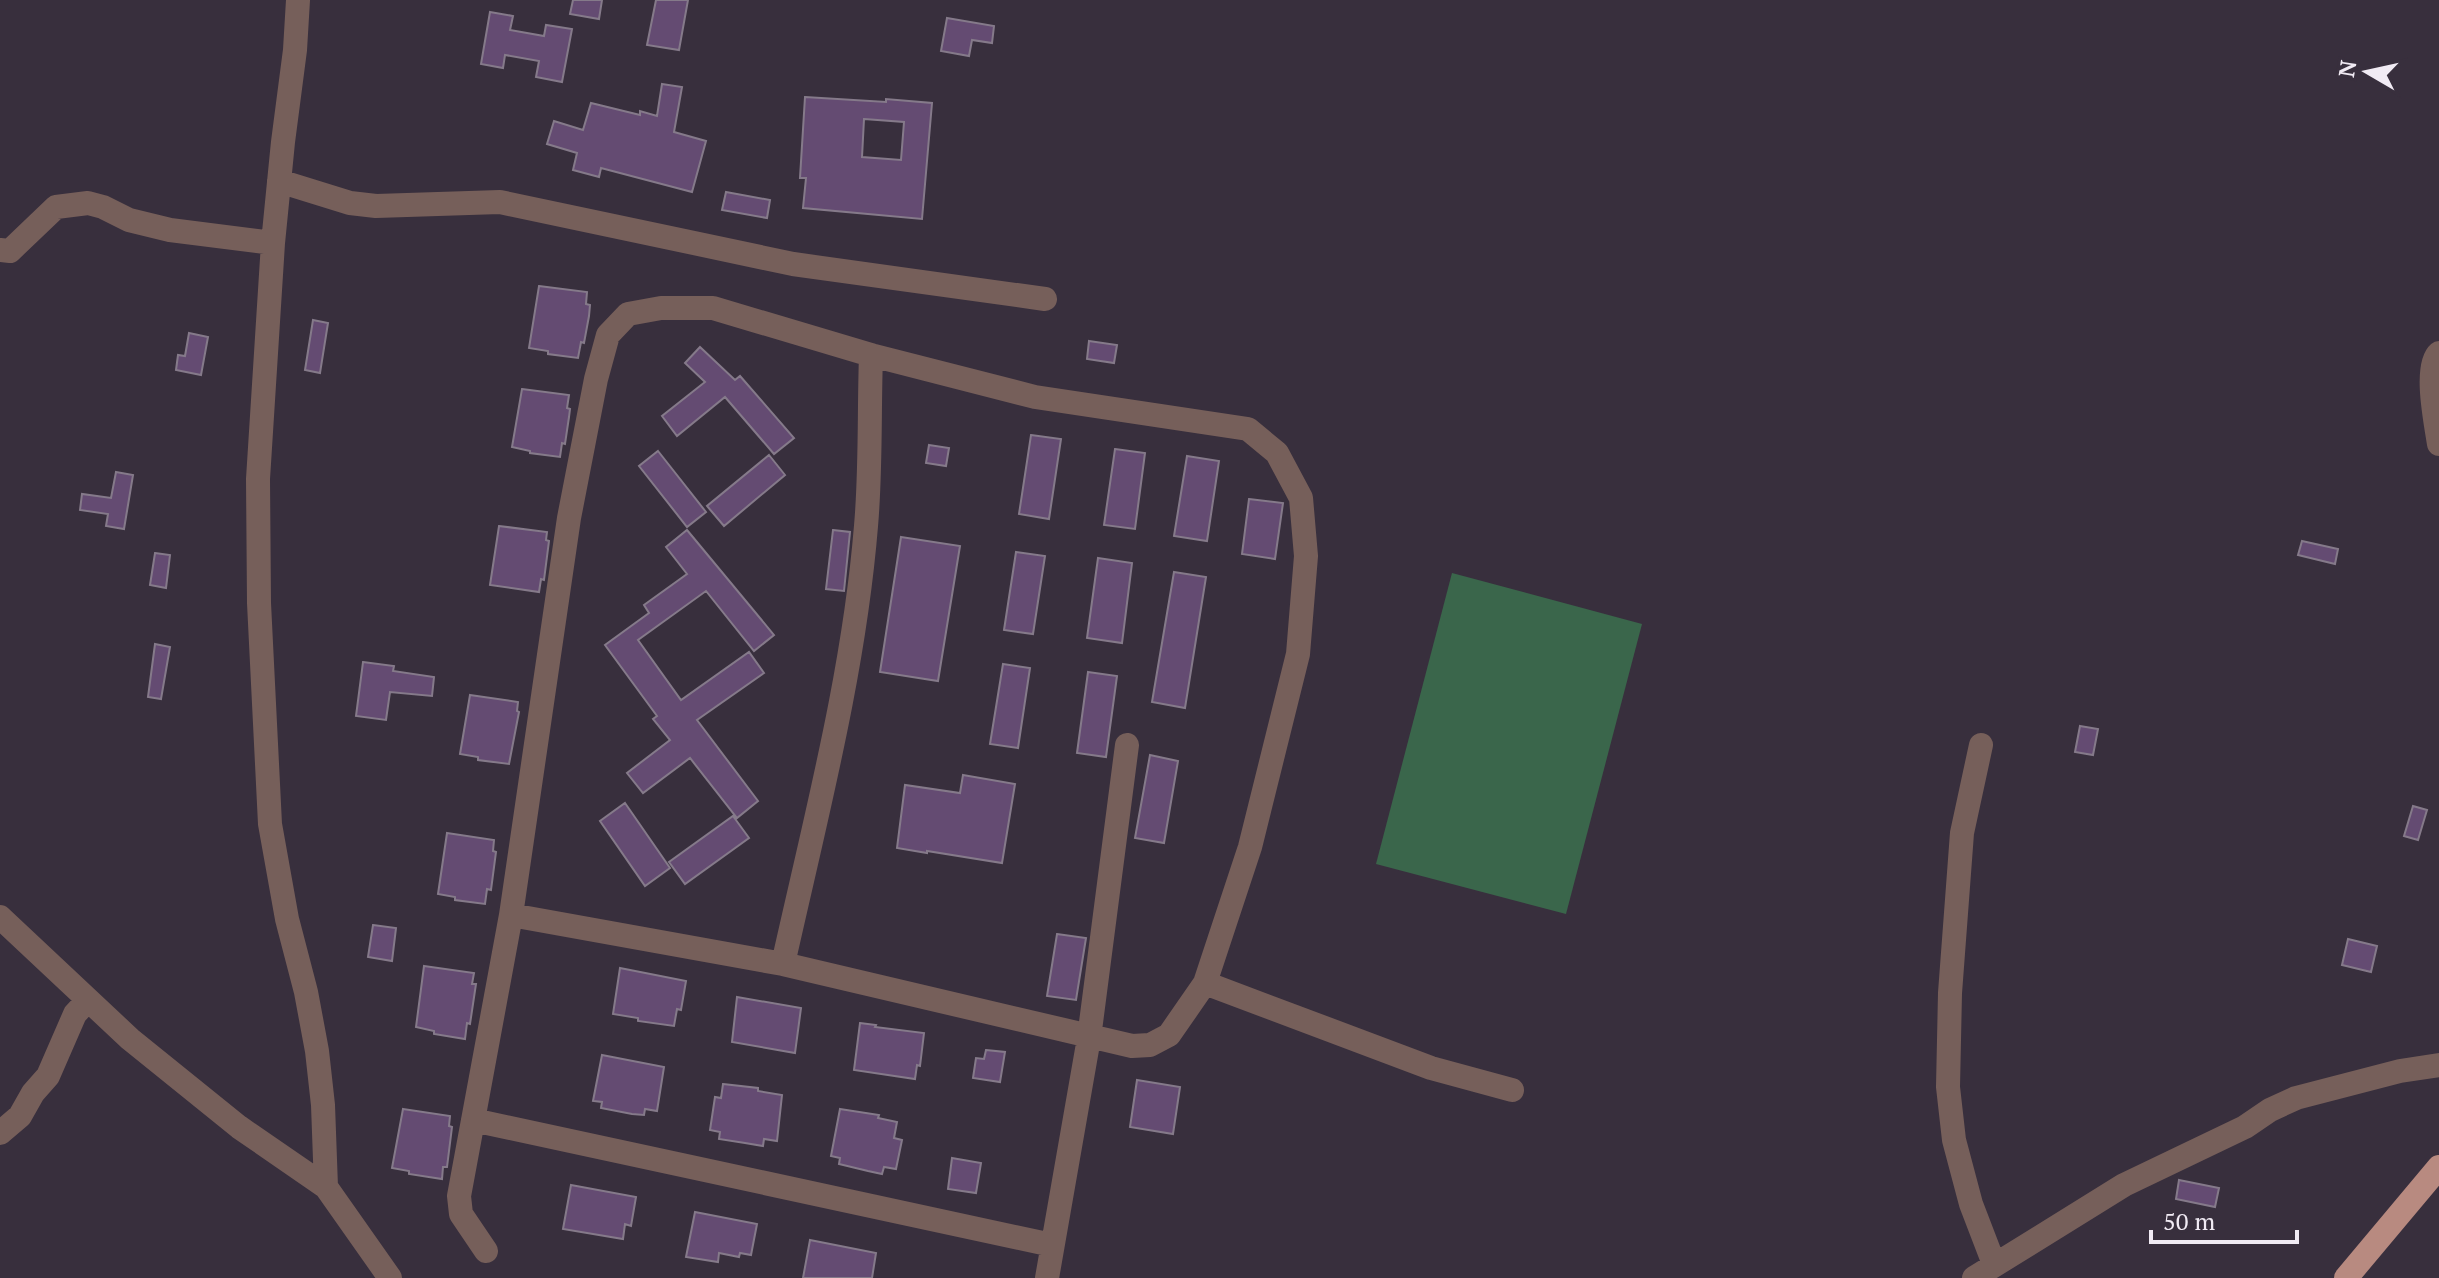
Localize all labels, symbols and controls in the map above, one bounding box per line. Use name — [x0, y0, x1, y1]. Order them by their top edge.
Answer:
north arrow — [2327, 32, 2407, 112]
text: N — [2331, 58, 2362, 79]
scale bar — [2151, 1194, 2297, 1244]
text: 50 m — [2163, 1205, 2215, 1237]

